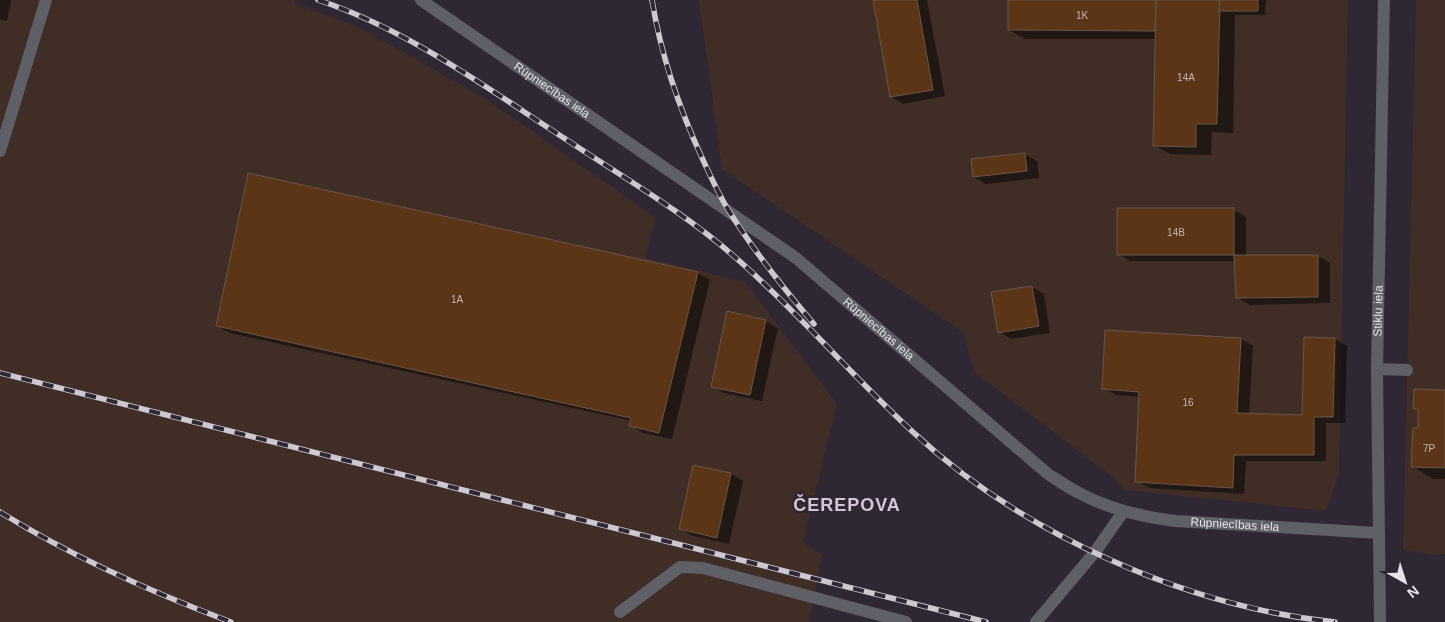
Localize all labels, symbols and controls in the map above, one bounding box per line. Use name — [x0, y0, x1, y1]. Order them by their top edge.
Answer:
house number: 1K — [1076, 10, 1088, 21]
street label: Rūpniecības iela — [511, 59, 593, 121]
house number: 14A — [1177, 72, 1195, 83]
house number: 14B — [1167, 227, 1185, 238]
street label: Stiklu iela — [1371, 285, 1386, 337]
house number: 1A — [451, 294, 463, 305]
street label: Rūpniecības iela — [840, 295, 917, 363]
house number: 16 — [1182, 397, 1194, 408]
house number: 7P — [1423, 443, 1435, 454]
district label: ČEREPOVA — [793, 494, 901, 515]
street label: Rūpniecības iela — [1190, 515, 1280, 534]
north arrow — [1380, 557, 1430, 607]
text: N — [1404, 583, 1422, 602]

